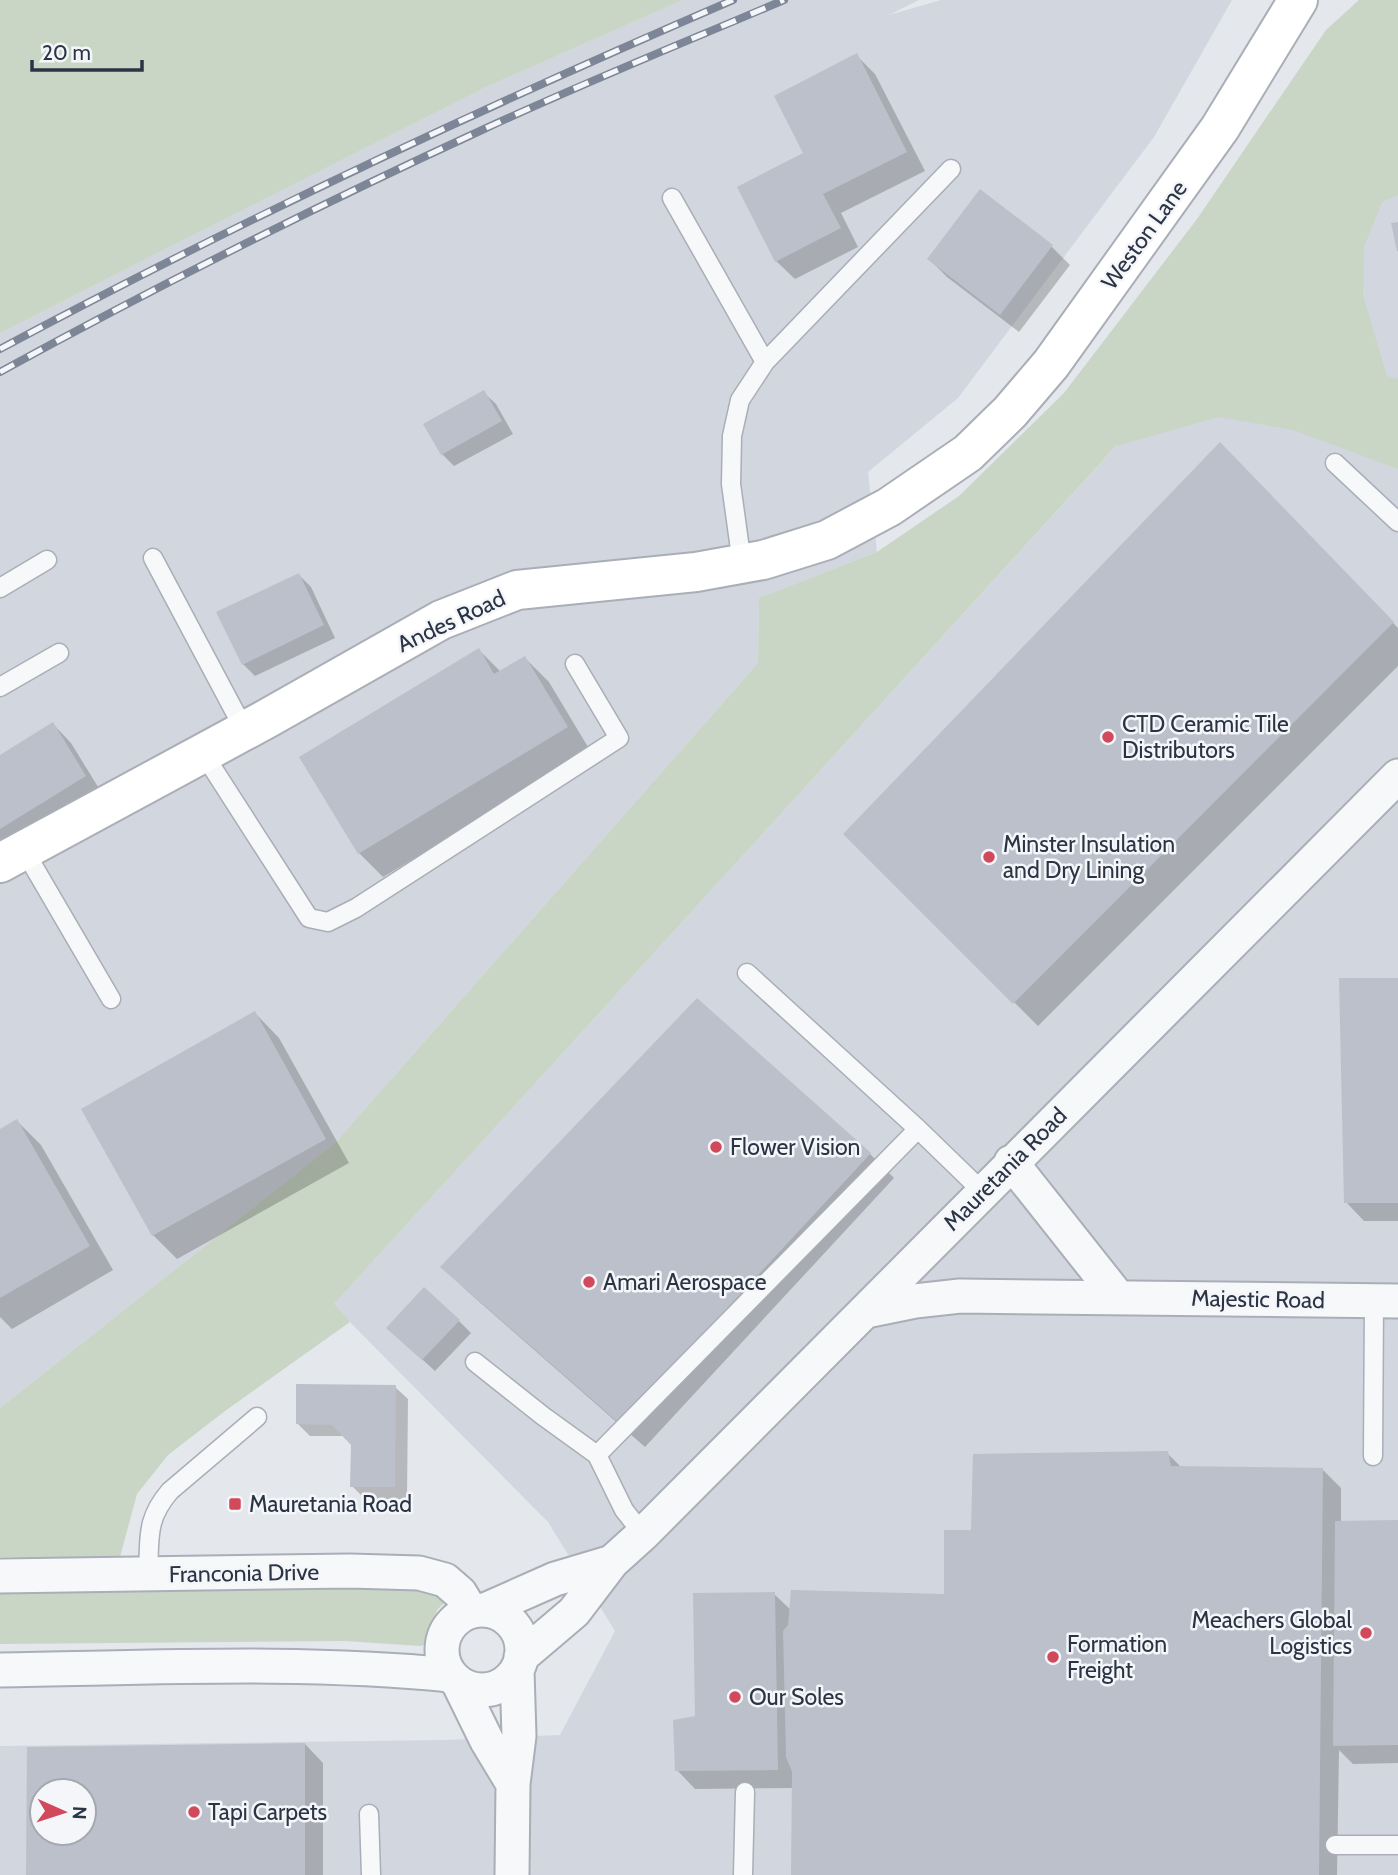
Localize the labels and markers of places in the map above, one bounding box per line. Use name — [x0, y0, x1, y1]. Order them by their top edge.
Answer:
place label: CTD Ceramic Tile Distributors — [1122, 710, 1289, 764]
marker: CTD Ceramic Tile Distributors — [1100, 729, 1116, 745]
place label: Minster Insulation and Dry Lining — [1003, 830, 1175, 884]
marker: Minster Insulation and Dry Lining — [981, 849, 997, 865]
place label: Flower Vision — [730, 1133, 860, 1161]
marker: Flower Vision — [708, 1139, 724, 1155]
place label: Amari Aerospace — [603, 1268, 767, 1296]
marker: Amari Aerospace — [581, 1274, 597, 1290]
place label: Mauretania Road — [249, 1490, 412, 1518]
marker: Mauretania Road — [227, 1496, 243, 1512]
place label: Meachers Global Logistics — [1192, 1606, 1353, 1660]
marker: Meachers Global Logistics — [1358, 1625, 1374, 1641]
place label: Formation Freight — [1067, 1630, 1167, 1684]
marker: Formation Freight — [1045, 1649, 1061, 1665]
place label: Our Soles — [749, 1683, 844, 1711]
marker: Our Soles — [727, 1689, 743, 1705]
place label: Tapi Carpets — [208, 1798, 327, 1826]
marker: Tapi Carpets — [186, 1804, 202, 1820]

